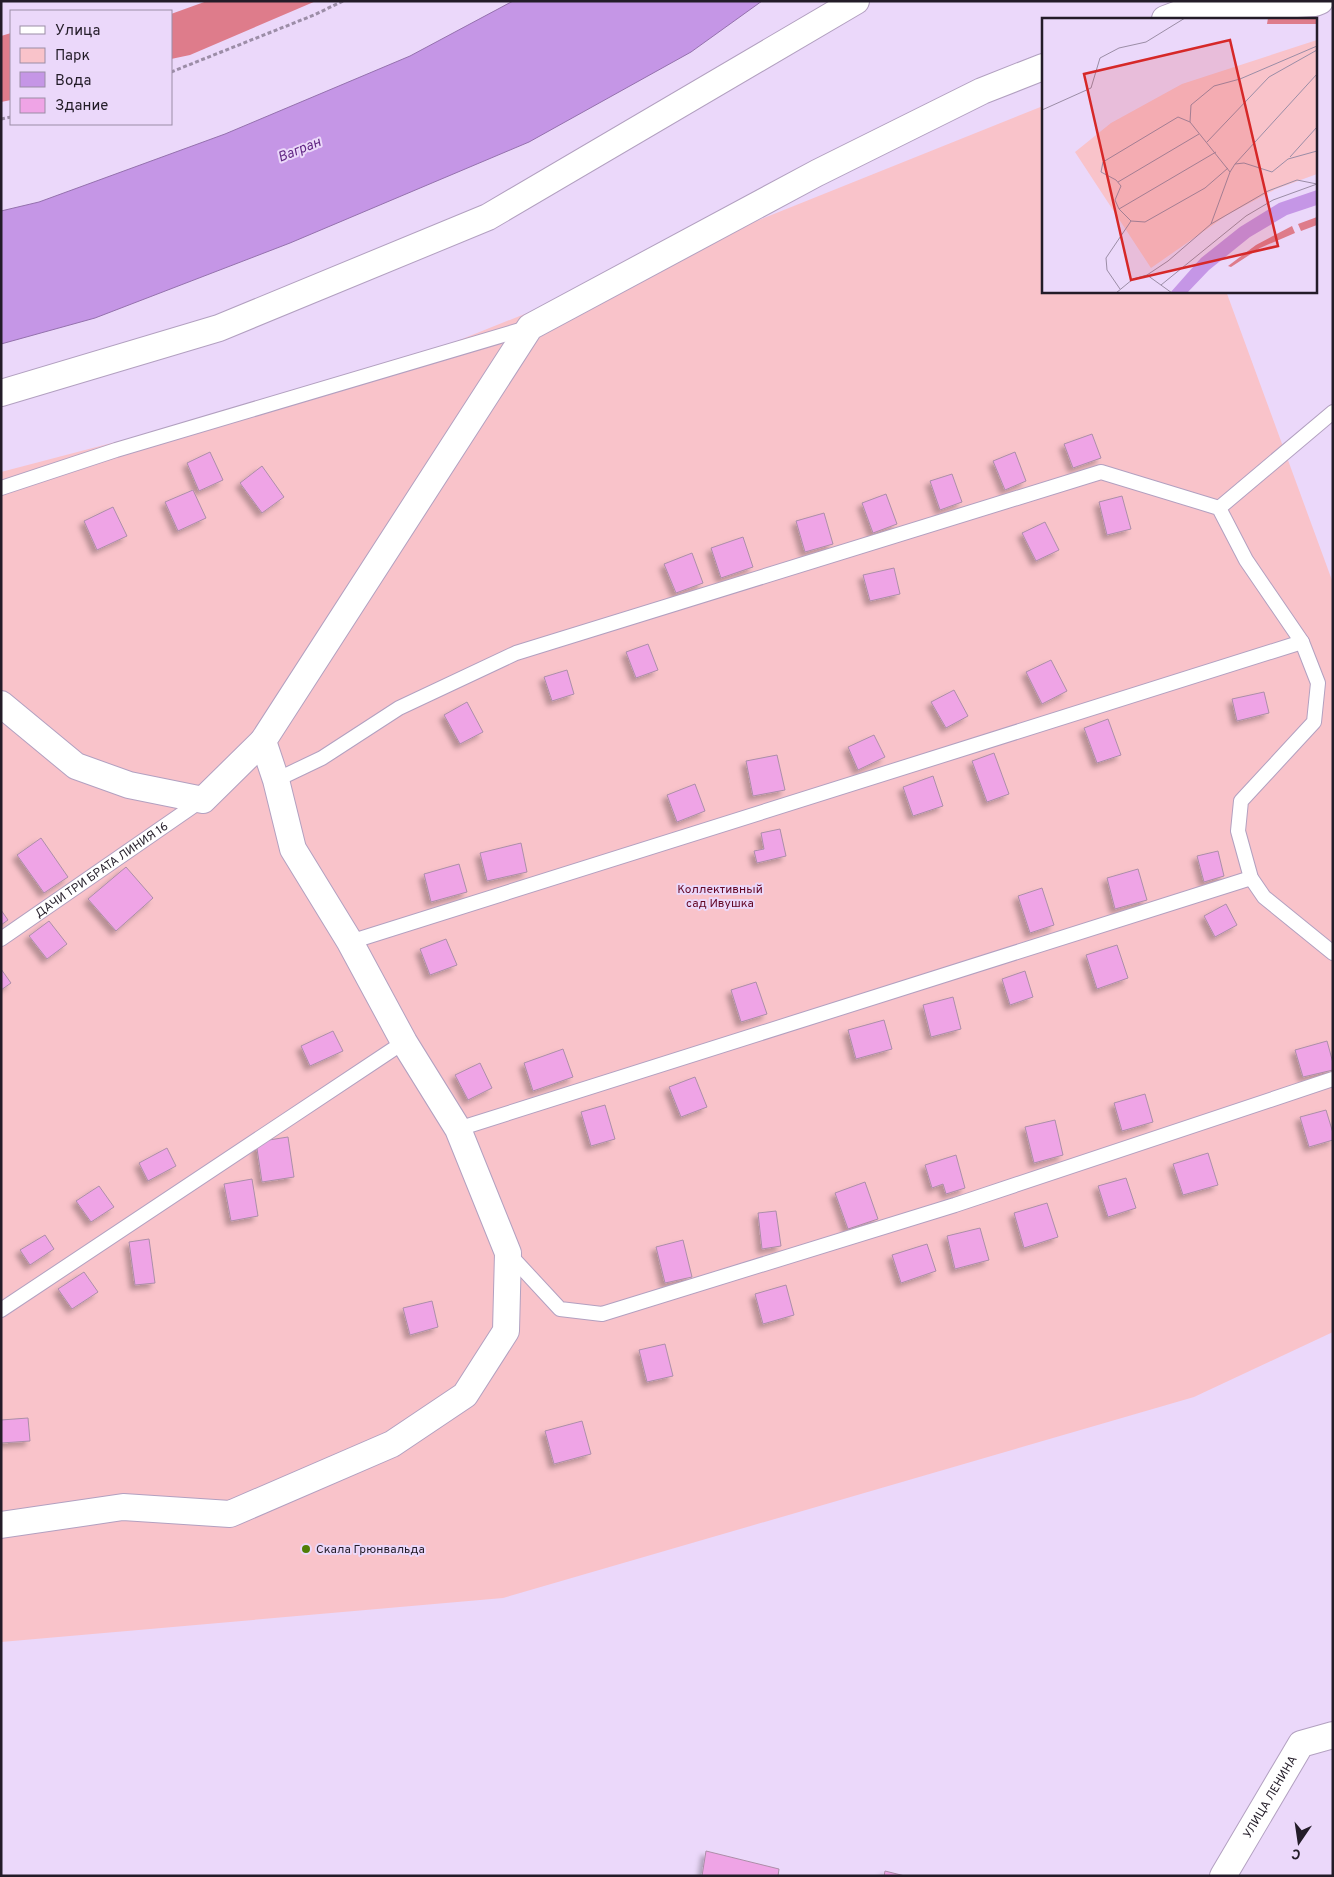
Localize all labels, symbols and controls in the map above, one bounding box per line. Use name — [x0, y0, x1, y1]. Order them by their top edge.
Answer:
legend — [10, 10, 172, 125]
inset map — [1042, 18, 1316, 292]
text: Улица — [55, 22, 100, 41]
text: Парк — [55, 47, 90, 66]
text: Вода — [55, 72, 91, 91]
text: Здание — [55, 97, 108, 116]
water label: Вагран — [276, 134, 324, 167]
street label: ДАЧИ ТРИ БРАТА ЛИНИЯ 16 — [32, 819, 172, 922]
park label: Коллективный сад Ивушка — [677, 882, 763, 912]
place label: Скала Грюнвальда — [316, 1542, 425, 1558]
marker: Скала Грюнвальда — [300, 1543, 312, 1555]
street label: УЛИЦА ЛЕНИНА — [1240, 1753, 1301, 1842]
north arrow — [1274, 1817, 1324, 1867]
text: С — [1290, 1844, 1303, 1862]

